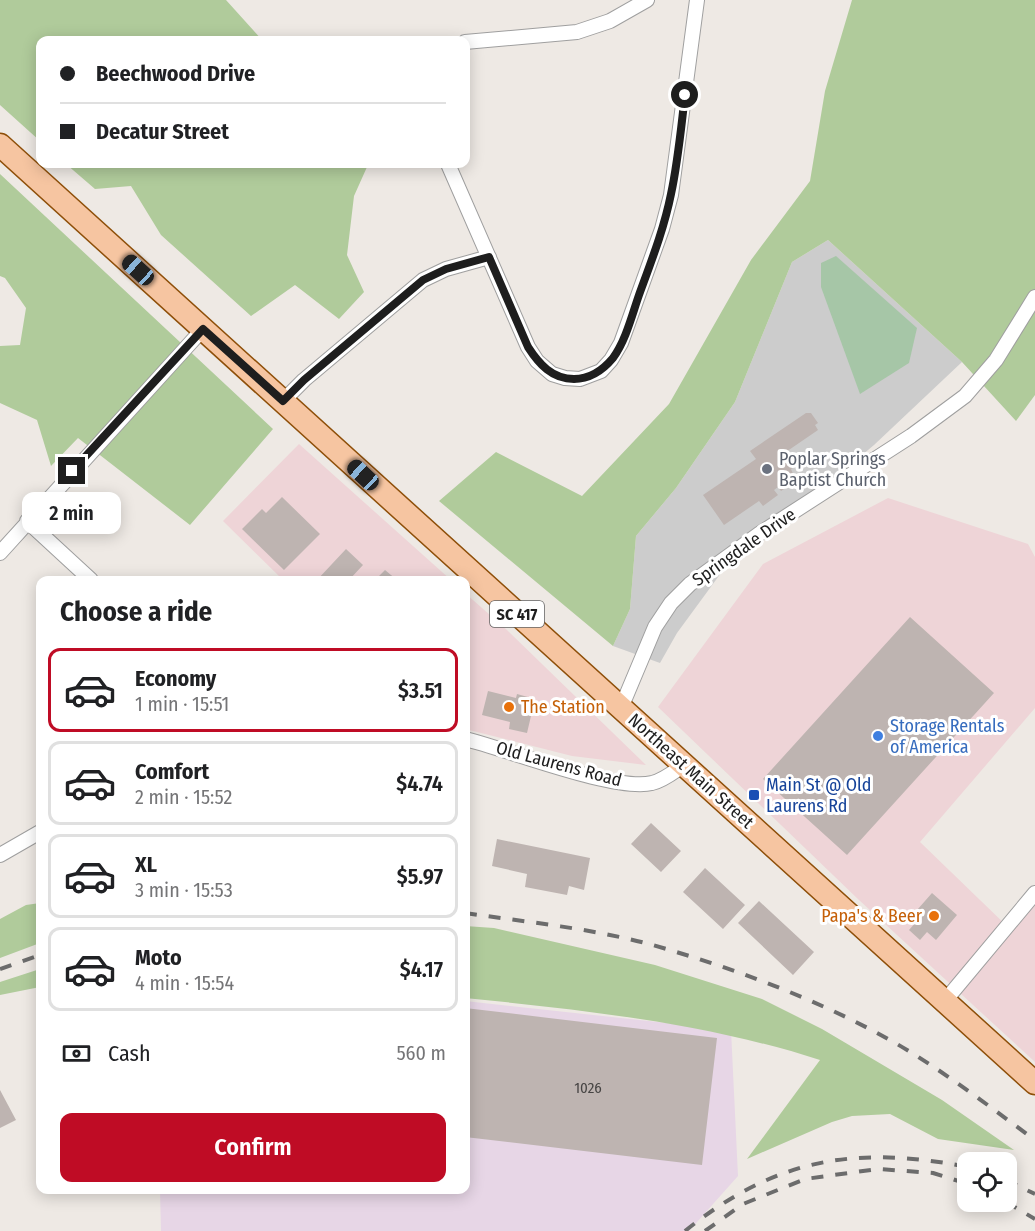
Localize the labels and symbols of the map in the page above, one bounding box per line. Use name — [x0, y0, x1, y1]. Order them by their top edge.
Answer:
route start — [671, 81, 698, 108]
car — [119, 251, 157, 289]
place label: Poplar Springs Baptist Church — [779, 448, 886, 491]
car — [344, 456, 382, 494]
route end — [58, 457, 85, 484]
marker: Poplar Springs Baptist Church — [760, 462, 774, 476]
callout: 2 min — [22, 492, 122, 534]
street label: Springdale Drive — [688, 503, 800, 591]
road number: SC 417 — [490, 601, 544, 627]
place label: The Station — [521, 696, 605, 718]
marker: The Station — [502, 700, 516, 714]
street label: Northeast Main Street — [624, 709, 758, 833]
place label: Storage Rentals of America — [890, 715, 1005, 758]
marker: Storage Rentals of America — [871, 729, 885, 743]
street label: Old Laurens Road — [494, 737, 624, 791]
place label: Main St @ Old Laurens Rd — [766, 774, 871, 817]
marker: Main St @ Old Laurens Rd — [747, 788, 761, 802]
place label: Papa's & Beer — [821, 905, 923, 927]
marker: Papa's & Beer — [927, 909, 941, 923]
house number: 1026 — [574, 1079, 602, 1097]

